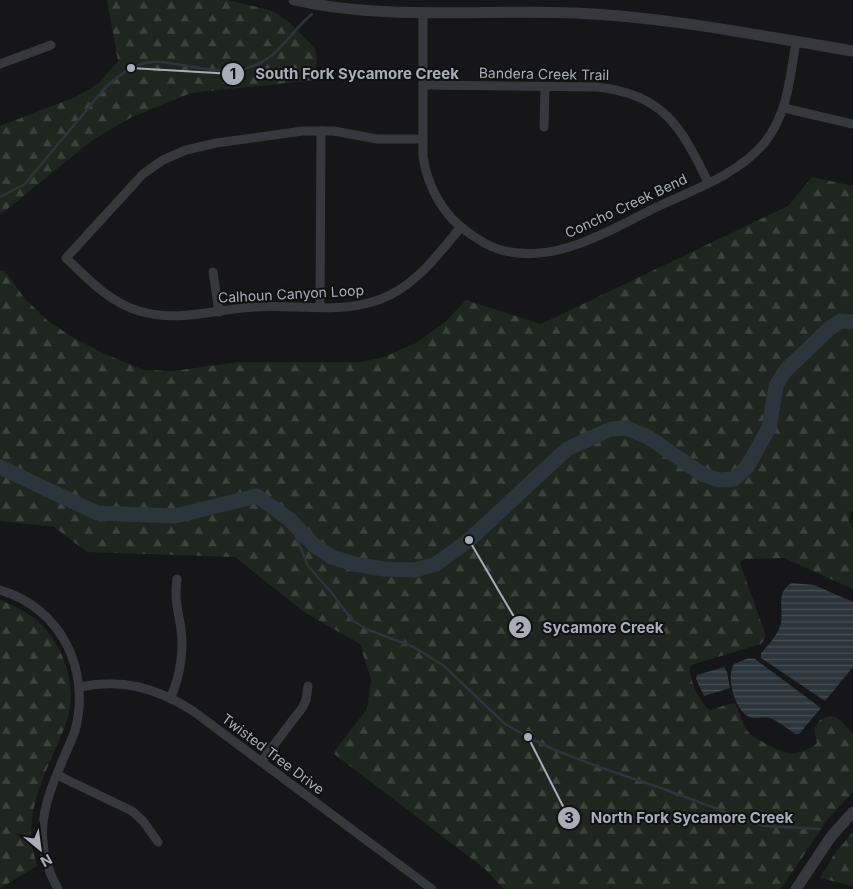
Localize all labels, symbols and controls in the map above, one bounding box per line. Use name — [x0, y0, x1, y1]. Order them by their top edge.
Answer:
callout: South Fork Sycamore Creek — [220, 59, 469, 89]
text: 1 — [230, 64, 236, 83]
text: South Fork Sycamore Creek — [255, 64, 459, 83]
street label: Bandera Creek Trail — [479, 64, 609, 83]
street label: Concho Creek Bend — [562, 170, 690, 241]
street label: Calhoun Canyon Loop — [217, 281, 364, 306]
callout: Sycamore Creek — [508, 612, 674, 642]
text: 2 — [515, 618, 525, 637]
text: Sycamore Creek — [543, 618, 664, 637]
street label: Twisted Tree Drive — [219, 710, 328, 798]
callout: North Fork Sycamore Creek — [556, 803, 803, 833]
text: 3 — [564, 808, 574, 827]
text: North Fork Sycamore Creek — [591, 808, 794, 827]
north arrow — [15, 824, 65, 874]
text: N — [38, 851, 55, 871]

